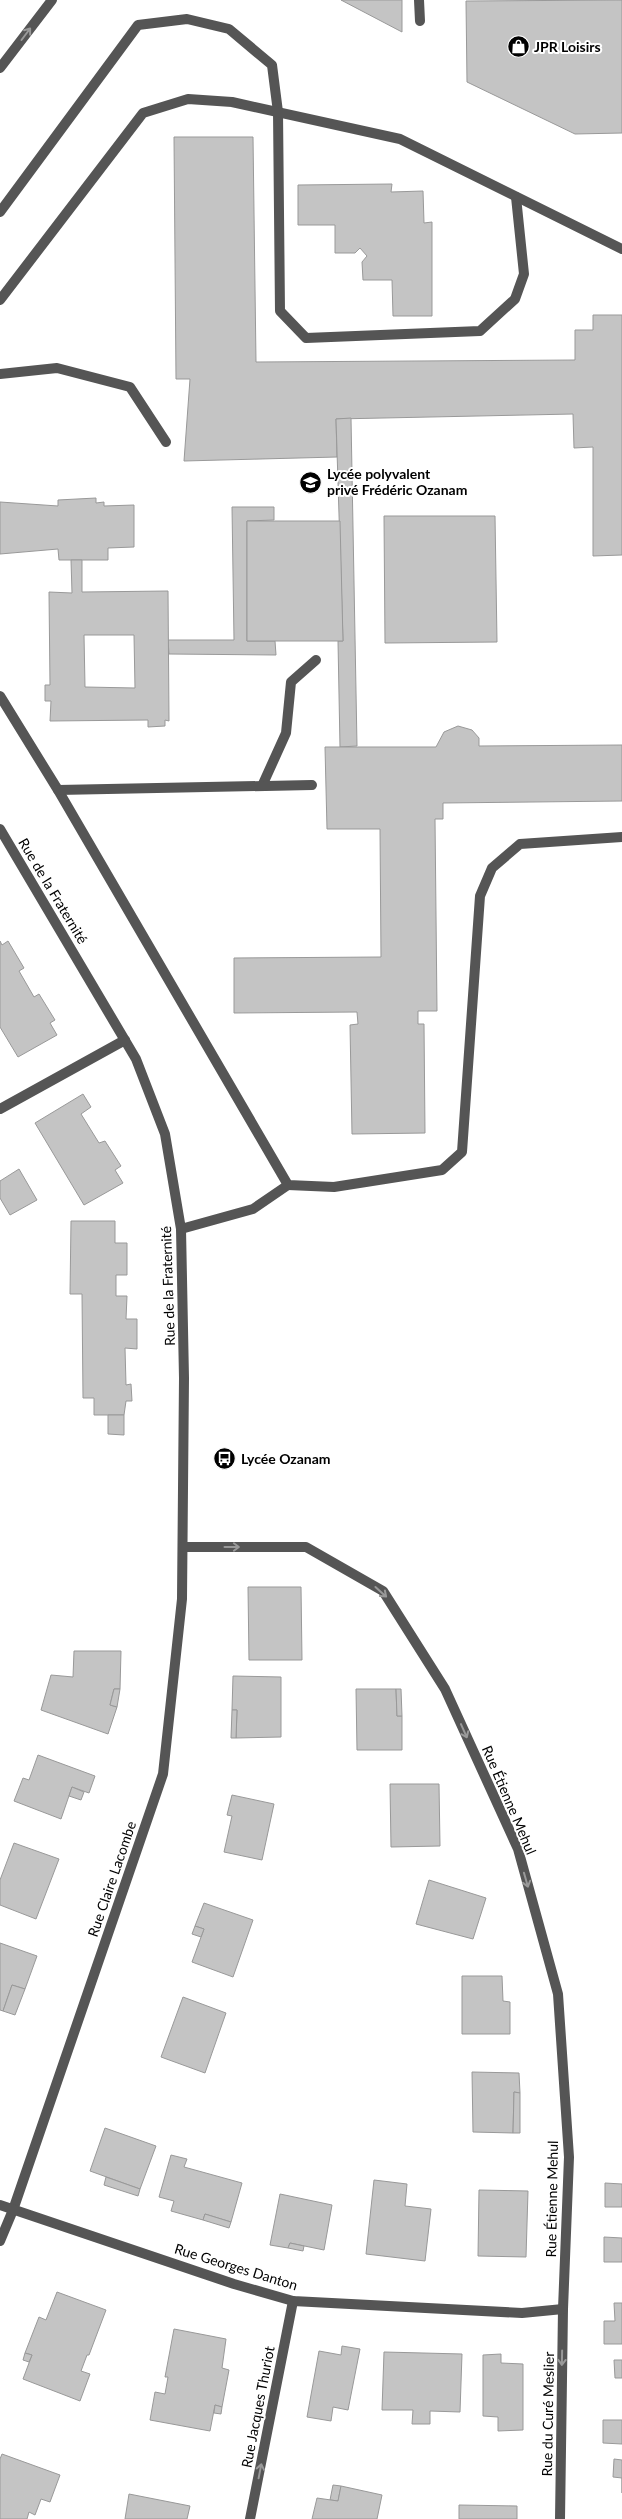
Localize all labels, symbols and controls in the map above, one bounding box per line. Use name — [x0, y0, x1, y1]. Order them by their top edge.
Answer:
one-way arrow — [21, 27, 31, 41]
shop icon: JPR Loisirs — [506, 35, 530, 59]
place label: JPR Loisirs — [534, 38, 601, 55]
place label: Lycée polyvalent privé Frédéric Ozanam — [327, 465, 467, 498]
school or university icon: Lycée polyvalent privé Frédéric Ozanam — [299, 470, 323, 494]
street label: Rue de la Fraternité — [15, 835, 92, 947]
street label: Rue de la Fraternité — [157, 1226, 178, 1346]
bus stop icon: Lycée Ozanam — [213, 1447, 237, 1471]
place label: Lycée Ozanam — [241, 1450, 331, 1467]
one-way arrow — [224, 1542, 240, 1552]
one-way arrow — [375, 1586, 388, 1598]
one-way arrow — [460, 1723, 470, 1738]
street label: Rue Étienne Mehul — [479, 1743, 540, 1857]
street label: Rue Claire Lacombe — [84, 1819, 139, 1939]
one-way arrow — [522, 1872, 532, 1888]
street label: Rue Étienne Mehul — [542, 2140, 561, 2258]
street label: Rue Georges Danton — [173, 2240, 300, 2293]
street label: Rue Jacques Thuriot — [237, 2345, 278, 2469]
one-way arrow — [558, 2349, 567, 2365]
street label: Rue du Curé Meslier — [538, 2351, 557, 2476]
one-way arrow — [255, 2464, 265, 2480]

